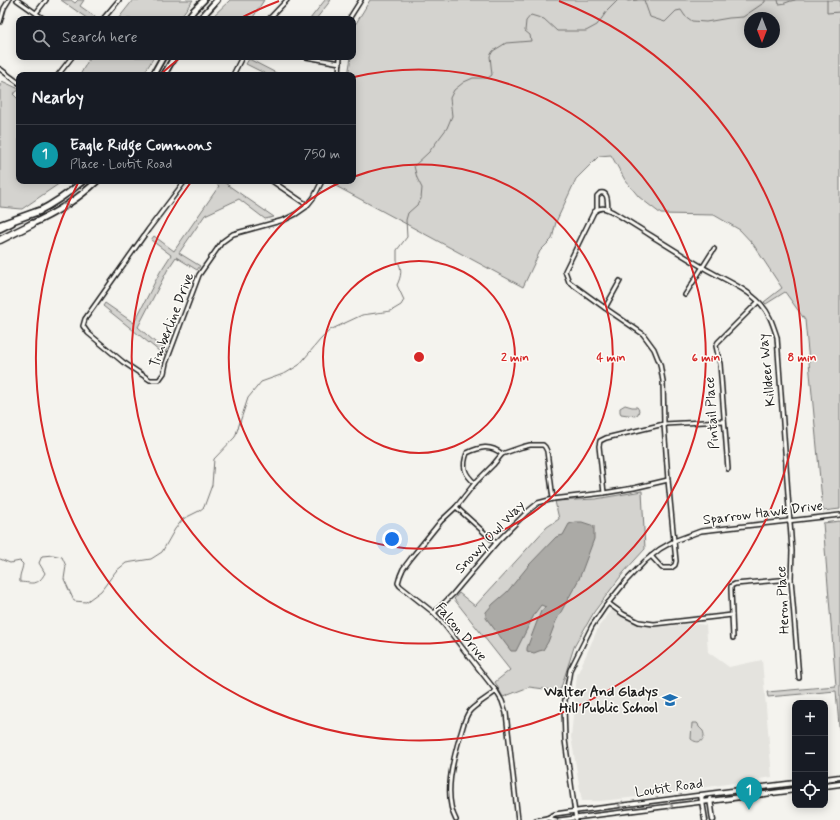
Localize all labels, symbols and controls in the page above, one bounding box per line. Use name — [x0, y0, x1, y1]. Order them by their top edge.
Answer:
north arrow — [744, 12, 780, 48]
search box — [16, 16, 356, 60]
icon: search — [30, 27, 52, 49]
text: Search here — [62, 28, 138, 48]
text: Nearby — [32, 87, 84, 109]
text: Eagle Ridge Commons — [70, 136, 212, 156]
text: 1 — [42, 146, 48, 163]
text: 750 m — [304, 146, 340, 163]
text: Place · Loutit Road — [70, 156, 172, 173]
one-way arrow — [62, 203, 69, 210]
street label: Timberline Drive — [146, 270, 198, 370]
street label: Killdeer Way — [754, 333, 780, 407]
centre of rings — [412, 350, 426, 364]
text: 2 min — [501, 350, 529, 366]
text: 4 min — [596, 350, 626, 366]
text: 6 min — [692, 350, 720, 366]
text: 8 min — [787, 350, 817, 366]
street label: Pintail Place — [700, 376, 724, 450]
street label: Snowy Owl Way — [451, 496, 529, 578]
street label: Sparrow Hawk Drive — [702, 497, 824, 529]
your location — [382, 529, 402, 549]
street label: Heron Place — [772, 565, 794, 635]
street label: Falcon Drive — [431, 599, 491, 665]
place label: Walter And Gladys Hill Public School — [543, 683, 659, 717]
school or university icon: Walter And Gladys Hill Public School — [661, 691, 679, 709]
map controls — [792, 700, 828, 808]
button: + — [792, 700, 828, 736]
button: − — [792, 736, 828, 772]
button: locate — [792, 772, 828, 808]
street label: Loutit Road — [634, 774, 704, 802]
pin: 1 — [736, 777, 762, 810]
one-way arrow — [618, 800, 624, 809]
one-way arrow — [667, 802, 673, 811]

